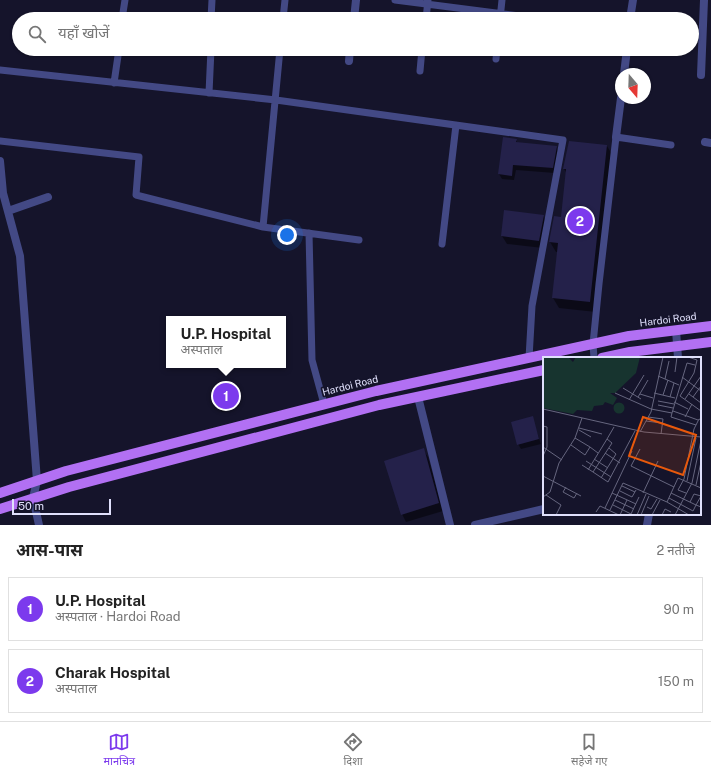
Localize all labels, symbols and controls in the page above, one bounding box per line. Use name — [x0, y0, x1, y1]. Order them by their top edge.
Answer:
search box — [12, 12, 699, 56]
icon: search — [26, 23, 48, 45]
text: यहाँ खोजें — [58, 24, 109, 41]
north arrow — [615, 68, 651, 104]
pin: 2 — [567, 206, 593, 236]
your location — [277, 225, 297, 245]
street label: Hardoi Road — [639, 310, 697, 328]
popup — [166, 316, 286, 368]
text: U.P. Hospital — [181, 325, 271, 342]
text: अस्पताल — [181, 342, 223, 357]
inset map — [543, 357, 701, 515]
street label: Hardoi Road — [321, 372, 379, 398]
pin: 1 — [213, 381, 239, 411]
scale bar — [12, 497, 111, 516]
text: 50 m — [18, 500, 44, 512]
text: आस-पास — [16, 540, 83, 560]
text: 2 नतीजे — [656, 543, 695, 558]
text: U.P. Hospital — [55, 592, 146, 609]
text: 1 — [27, 602, 33, 617]
text: 90 m — [664, 602, 694, 617]
text: अस्पताल · Hardoi Road — [55, 609, 181, 624]
text: Charak Hospital — [55, 664, 170, 681]
text: 2 — [26, 674, 34, 689]
text: 150 m — [658, 674, 694, 689]
text: अस्पताल — [55, 681, 97, 696]
tab: मानचित्र — [104, 731, 135, 769]
tab: दिशा — [342, 731, 364, 769]
tab: सहेजे गए — [571, 731, 607, 769]

